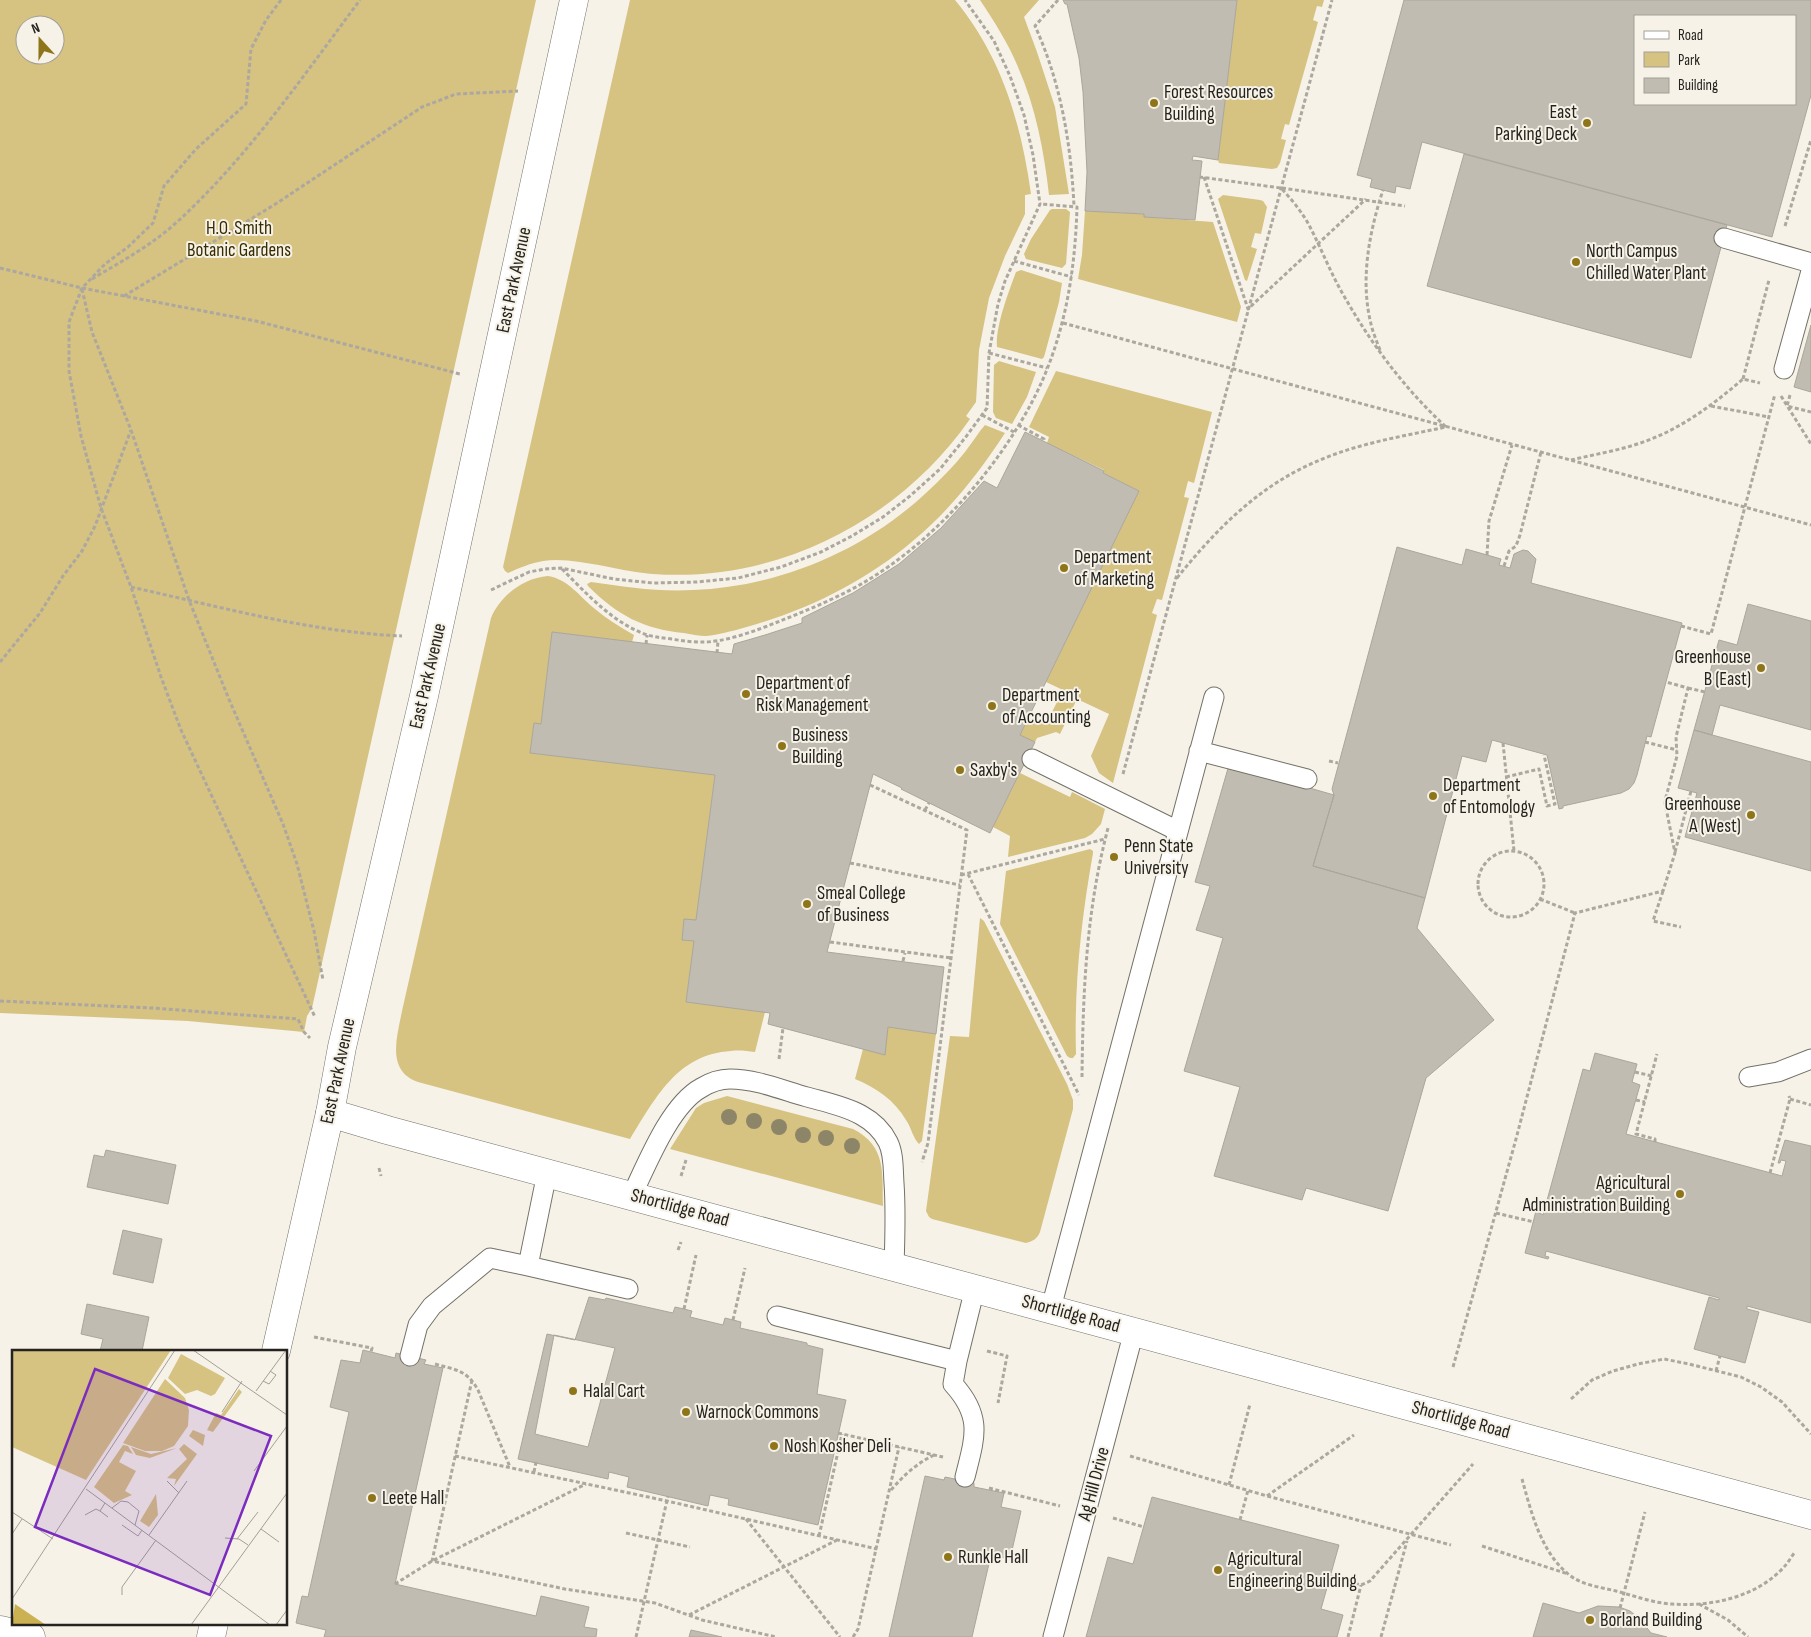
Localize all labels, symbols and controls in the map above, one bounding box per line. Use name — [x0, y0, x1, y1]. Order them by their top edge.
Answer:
north arrow — [15, 15, 65, 65]
legend — [1634, 15, 1796, 105]
text: N — [29, 19, 42, 38]
text: Road — [1678, 26, 1703, 45]
text: Park — [1678, 51, 1700, 70]
text: Building — [1678, 76, 1718, 95]
place label: Forest Resources Building — [1164, 81, 1273, 126]
marker: Forest Resources Building — [1148, 97, 1160, 109]
place label: East Parking Deck — [1495, 101, 1578, 146]
marker: East Parking Deck — [1581, 117, 1593, 129]
park label: H.O. Smith Botanic Gardens — [187, 217, 291, 262]
street label: East Park Avenue — [492, 225, 536, 335]
place label: North Campus Chilled Water Plant — [1586, 240, 1707, 285]
marker: North Campus Chilled Water Plant — [1570, 256, 1582, 268]
place label: Department of Marketing — [1074, 546, 1154, 591]
marker: Department of Marketing — [1058, 562, 1070, 574]
street label: East Park Avenue — [405, 621, 451, 731]
place label: Greenhouse B (East) — [1675, 646, 1751, 691]
marker: Greenhouse B (East) — [1755, 662, 1767, 674]
place label: Department of Risk Management — [756, 672, 869, 717]
place label: Department of Accounting — [1002, 684, 1091, 729]
marker: Department of Risk Management — [740, 688, 752, 700]
marker: Department of Accounting — [986, 700, 998, 712]
place label: Business Building — [792, 724, 848, 769]
marker: Business Building — [776, 740, 788, 752]
place label: Saxby's — [970, 759, 1018, 782]
marker: Saxby's — [954, 764, 966, 776]
place label: Department of Entomology — [1443, 774, 1536, 819]
marker: Department of Entomology — [1427, 790, 1439, 802]
place label: Greenhouse A (West) — [1665, 793, 1741, 838]
marker: Greenhouse A (West) — [1745, 809, 1757, 821]
place label: Penn State University — [1124, 835, 1193, 880]
marker: Penn State University — [1108, 851, 1120, 863]
place label: Smeal College of Business — [817, 882, 906, 927]
marker: Smeal College of Business — [801, 898, 813, 910]
street label: East Park Avenue — [316, 1016, 360, 1126]
place label: Agricultural Administration Building — [1522, 1172, 1670, 1217]
street label: Shortlidge Road — [628, 1184, 732, 1232]
marker: Agricultural Administration Building — [1674, 1188, 1686, 1200]
street label: Shortlidge Road — [1019, 1290, 1123, 1338]
inset map — [12, 1350, 288, 1624]
place label: Halal Cart — [583, 1380, 645, 1403]
marker: Halal Cart — [567, 1385, 579, 1397]
street label: Shortlidge Road — [1409, 1396, 1513, 1444]
place label: Warnock Commons — [696, 1401, 819, 1424]
marker: Warnock Commons — [680, 1406, 692, 1418]
place label: Nosh Kosher Deli — [784, 1435, 891, 1458]
marker: Nosh Kosher Deli — [768, 1440, 780, 1452]
street label: Ag Hill Drive — [1073, 1445, 1115, 1524]
place label: Leete Hall — [382, 1487, 444, 1510]
marker: Leete Hall — [366, 1492, 378, 1504]
place label: Runkle Hall — [958, 1546, 1028, 1569]
place label: Agricultural Engineering Building — [1227, 1548, 1357, 1593]
marker: Runkle Hall — [942, 1551, 954, 1563]
marker: Agricultural Engineering Building — [1212, 1564, 1224, 1576]
place label: Borland Building — [1600, 1609, 1703, 1632]
marker: Borland Building — [1584, 1614, 1596, 1626]

